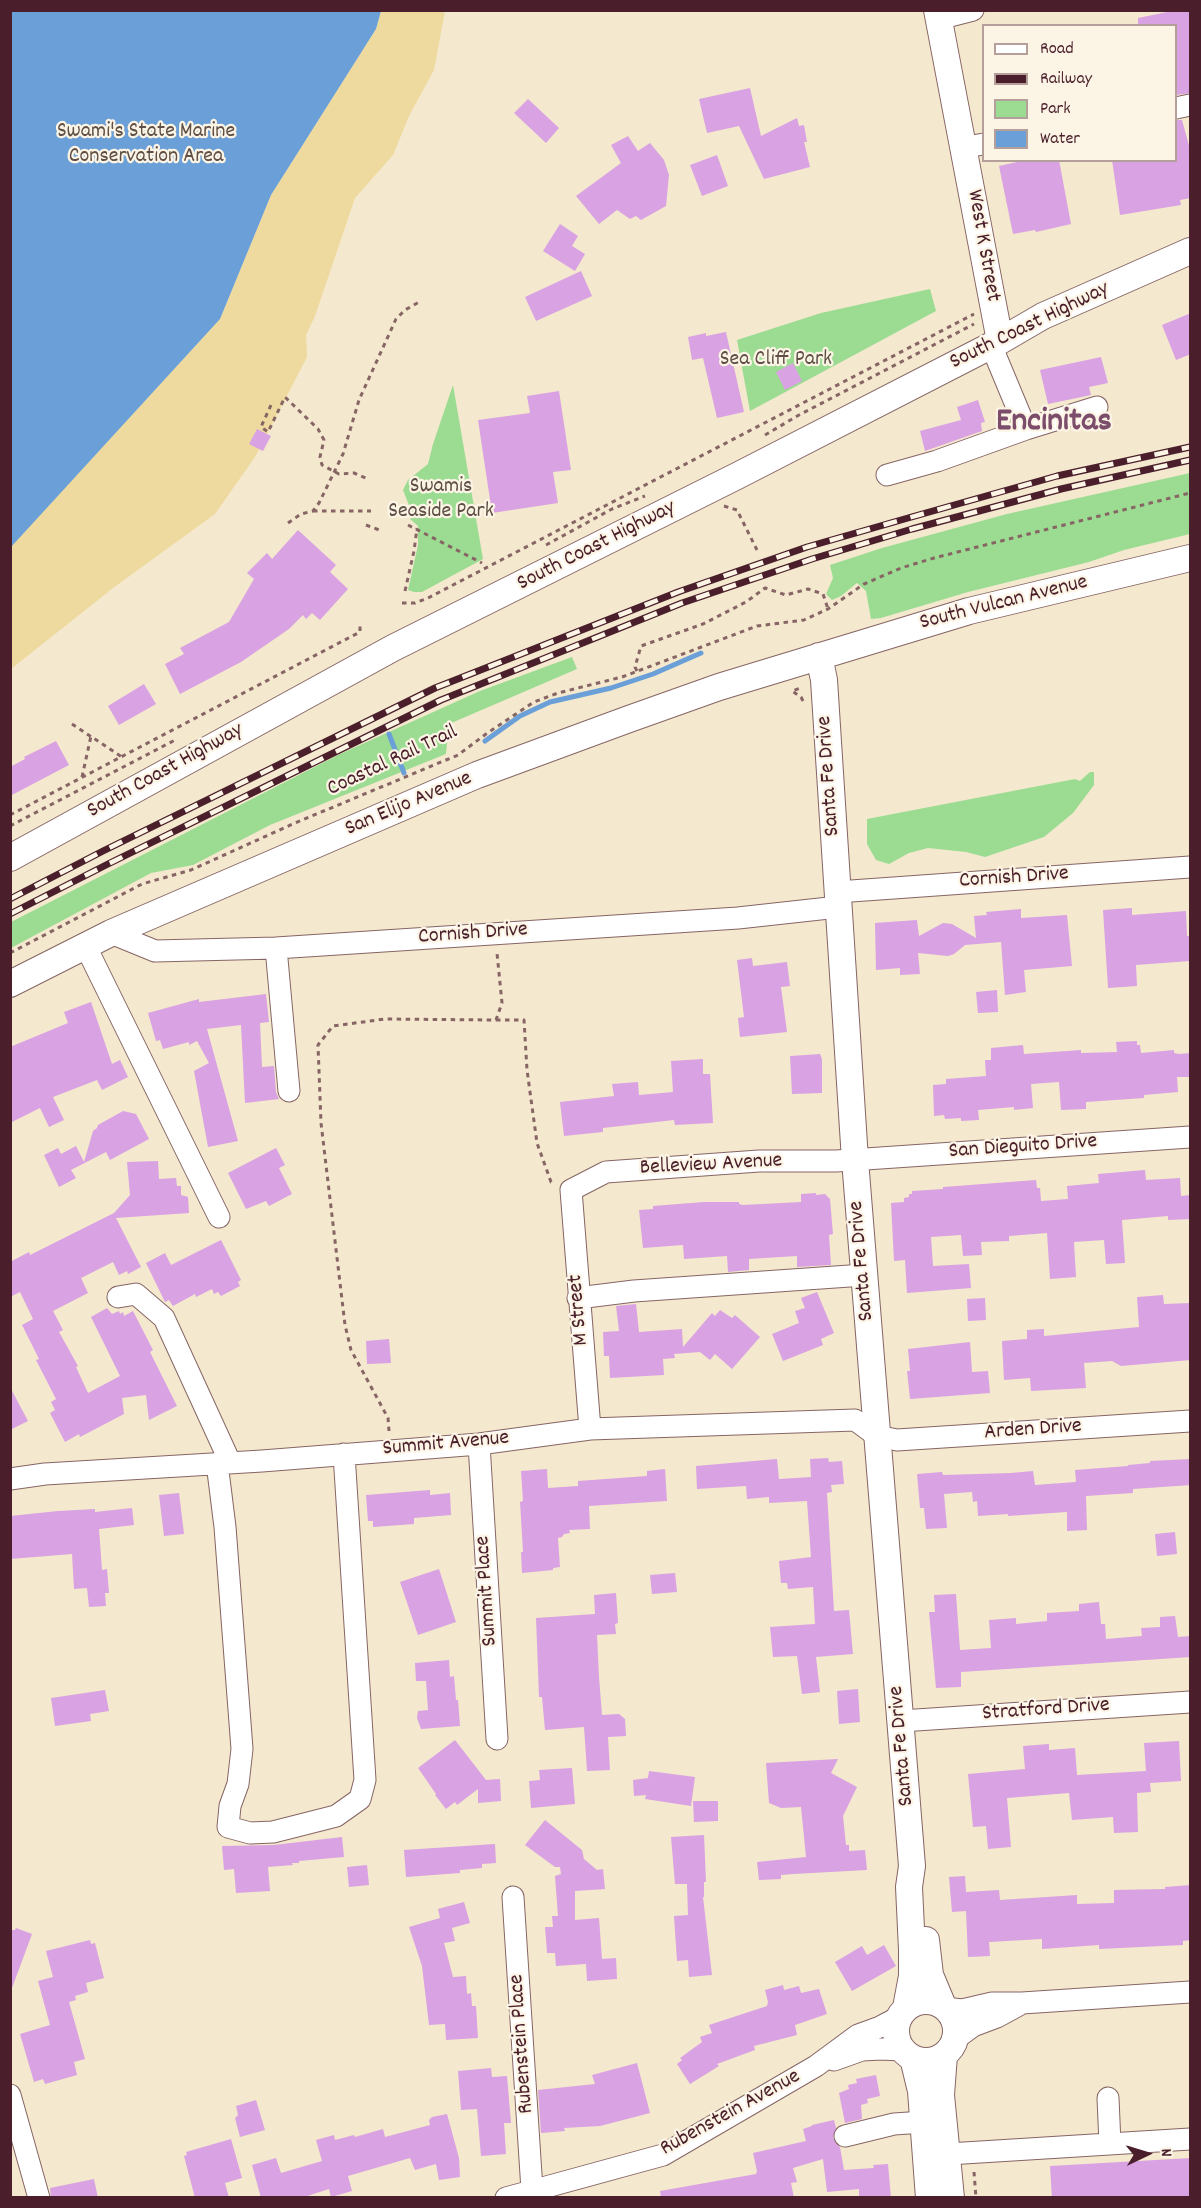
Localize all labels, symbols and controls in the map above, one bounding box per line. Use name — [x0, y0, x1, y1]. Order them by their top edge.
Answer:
legend — [982, 24, 1177, 162]
text: Road — [1040, 37, 1074, 62]
text: Railway — [1040, 67, 1092, 92]
text: Park — [1040, 97, 1071, 122]
park label: Swami's State Marine Conservation Area — [57, 120, 235, 172]
text: Water — [1040, 127, 1080, 152]
street label: West K Street — [959, 188, 1005, 304]
street label: South Coast Highway — [946, 277, 1114, 377]
park label: Sea Cliff Park — [720, 348, 832, 374]
district label: Encinitas — [996, 404, 1112, 444]
park label: Swamis Seaside Park — [388, 475, 494, 526]
street label: South Coast Highway — [513, 496, 681, 598]
street label: South Vulcan Avenue — [917, 570, 1091, 638]
street label: Santa Fe Drive — [813, 715, 847, 837]
street label: South Coast Highway — [84, 718, 248, 826]
street label: Coastal Rail Trail — [324, 720, 462, 804]
street label: San Elijo Avenue — [342, 766, 476, 844]
street label: Cornish Drive — [958, 862, 1070, 896]
street label: Cornish Drive — [417, 918, 529, 952]
street label: San Dieguito Drive — [948, 1130, 1098, 1166]
street label: Belleview Avenue — [639, 1149, 783, 1183]
street label: Santa Fe Drive — [845, 1200, 881, 1322]
street label: M Street — [564, 1273, 596, 1347]
street label: Arden Drive — [983, 1414, 1083, 1448]
street label: Summit Avenue — [382, 1426, 510, 1464]
street label: Summit Place — [471, 1535, 505, 1647]
street label: Santa Fe Drive — [885, 1685, 921, 1807]
street label: Stratford Drive — [981, 1693, 1111, 1729]
street label: Rubenstein Place — [505, 1973, 541, 2115]
street label: Rubenstein Avenue — [656, 2065, 806, 2163]
north arrow — [1117, 2124, 1177, 2184]
text: N — [1154, 2148, 1177, 2157]

